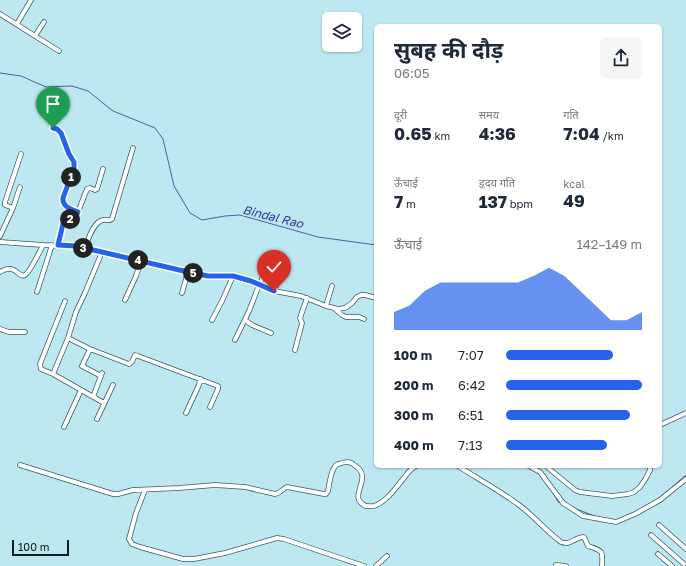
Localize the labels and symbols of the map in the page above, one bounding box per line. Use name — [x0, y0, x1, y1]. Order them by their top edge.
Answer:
pin — [36, 87, 70, 128]
pin: 1 — [61, 167, 81, 187]
water label: Bindal Rao — [241, 202, 306, 231]
pin: 2 — [60, 209, 80, 229]
pin: 3 — [73, 238, 93, 258]
pin: 4 — [128, 250, 148, 270]
pin — [257, 250, 291, 291]
pin: 5 — [183, 263, 203, 283]
scale bar — [12, 538, 69, 557]

